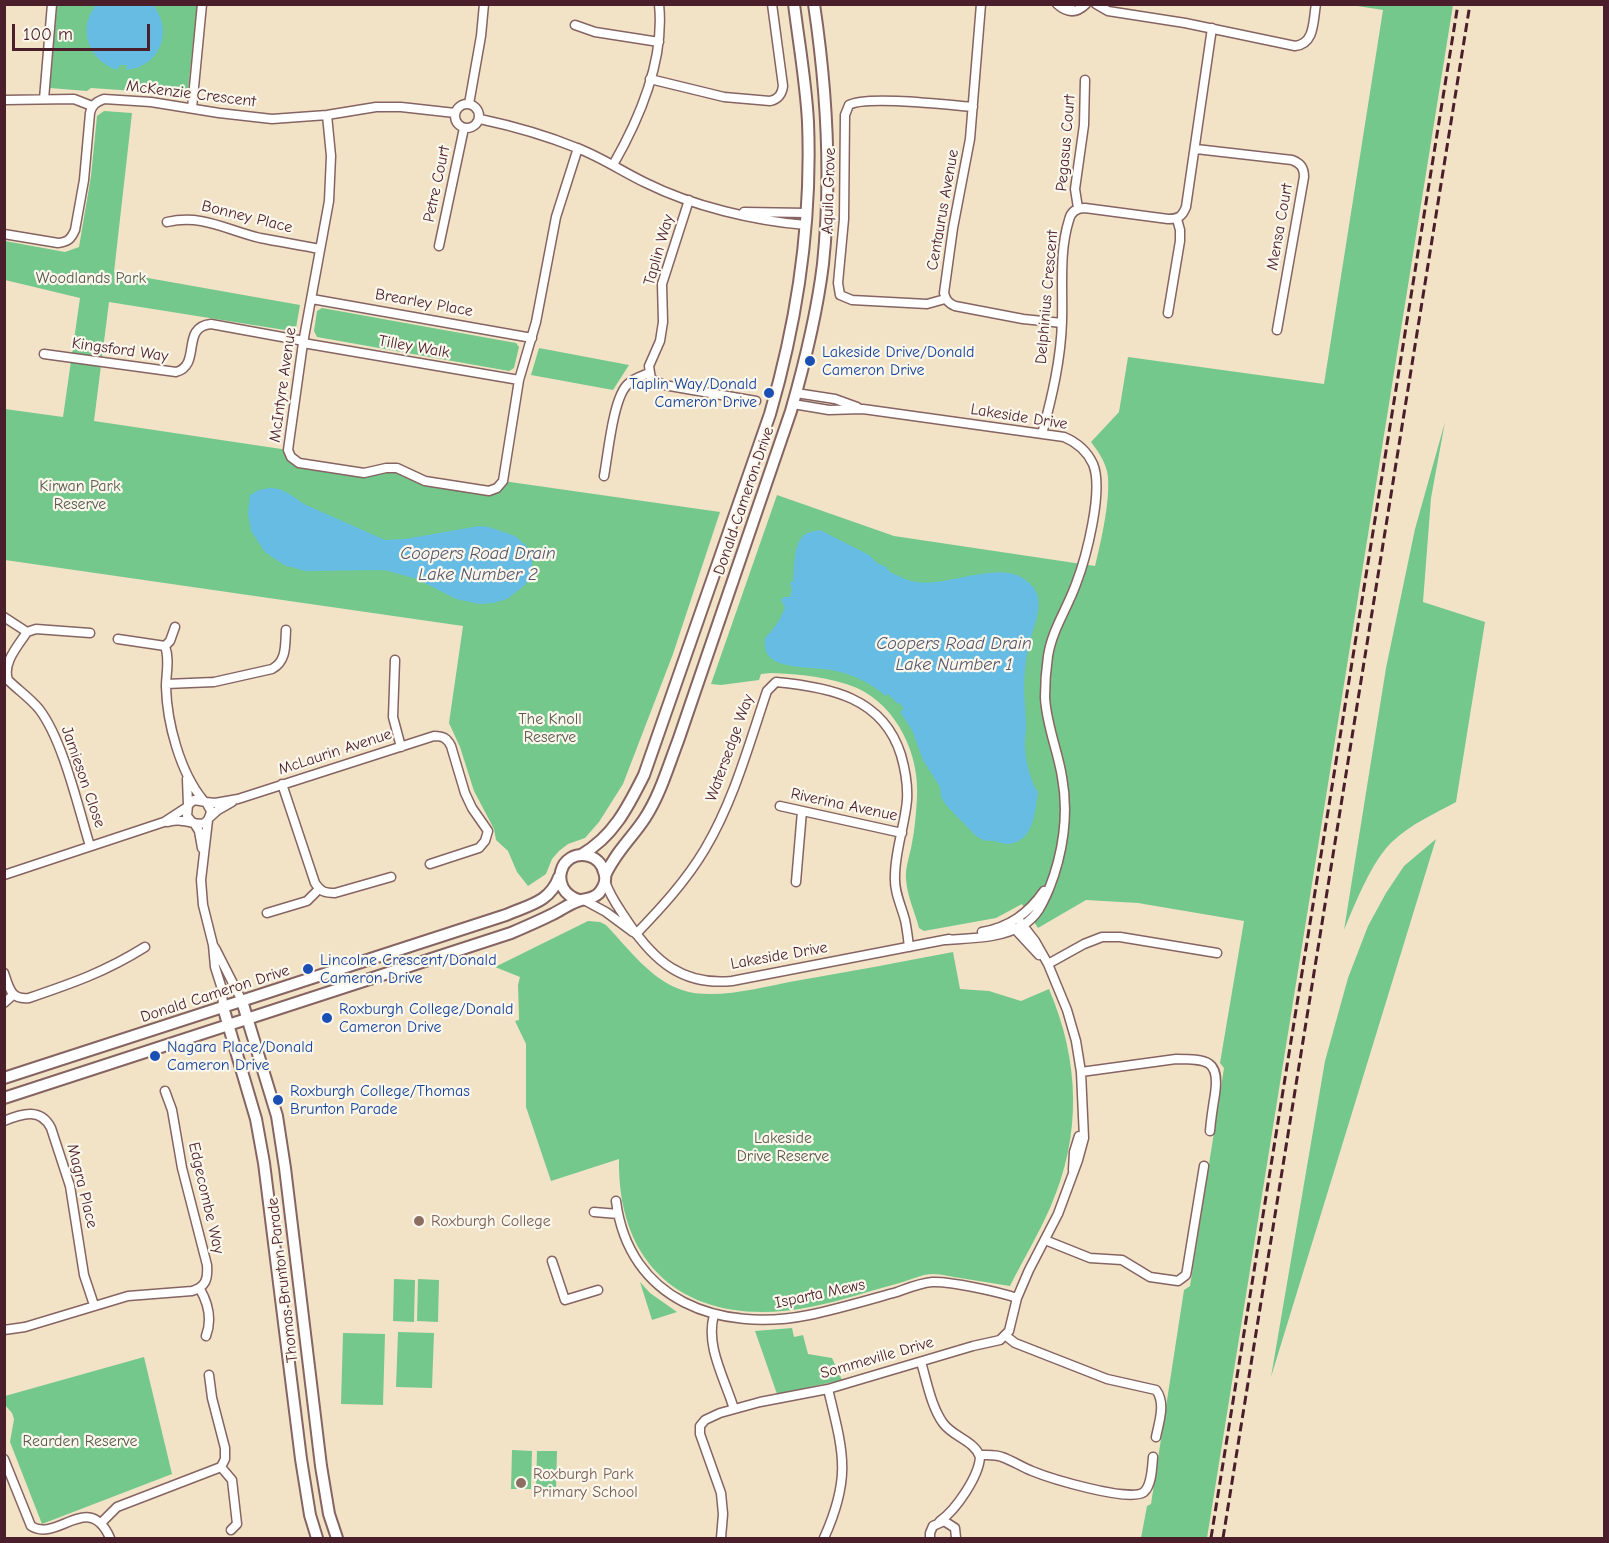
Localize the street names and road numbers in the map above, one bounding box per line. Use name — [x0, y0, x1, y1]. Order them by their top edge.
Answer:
street label: McKenzie Crescent — [125, 77, 257, 111]
street label: Pegasus Court — [1052, 94, 1080, 192]
street label: Petre Court — [420, 144, 454, 224]
street label: Aquila Grove — [818, 147, 840, 235]
street label: Centaurus Avenue — [923, 148, 963, 272]
street label: Mensa Court — [1263, 182, 1297, 272]
street label: Bonney Place — [200, 196, 294, 238]
street label: Taplin Way — [640, 212, 678, 288]
street label: Delphinius Crescent — [1032, 229, 1062, 365]
street label: Brearley Place — [374, 285, 474, 321]
street label: McIntyre Avenue — [265, 326, 301, 444]
street label: Tilley Walk — [377, 331, 451, 363]
street label: Kingsford Way — [71, 334, 169, 366]
street label: Lakeside Drive — [969, 400, 1069, 434]
street label: Donald Cameron Drive — [710, 424, 778, 578]
street label: Watersedge Way — [702, 692, 758, 804]
street label: Jamieson Close — [57, 724, 109, 830]
street label: McLaurin Avenue — [276, 725, 394, 779]
street label: Riverina Avenue — [789, 784, 899, 826]
street label: Lakeside Drive — [729, 938, 829, 974]
street label: Donald Cameron Drive — [138, 961, 292, 1027]
street label: Edgecombe Way — [184, 1140, 228, 1256]
street label: Magra Place — [62, 1142, 102, 1230]
street label: Thomas Brunton Parade — [263, 1196, 303, 1364]
street label: Isparta Mews — [773, 1275, 867, 1313]
street label: Sommeville Drive — [818, 1333, 936, 1383]

